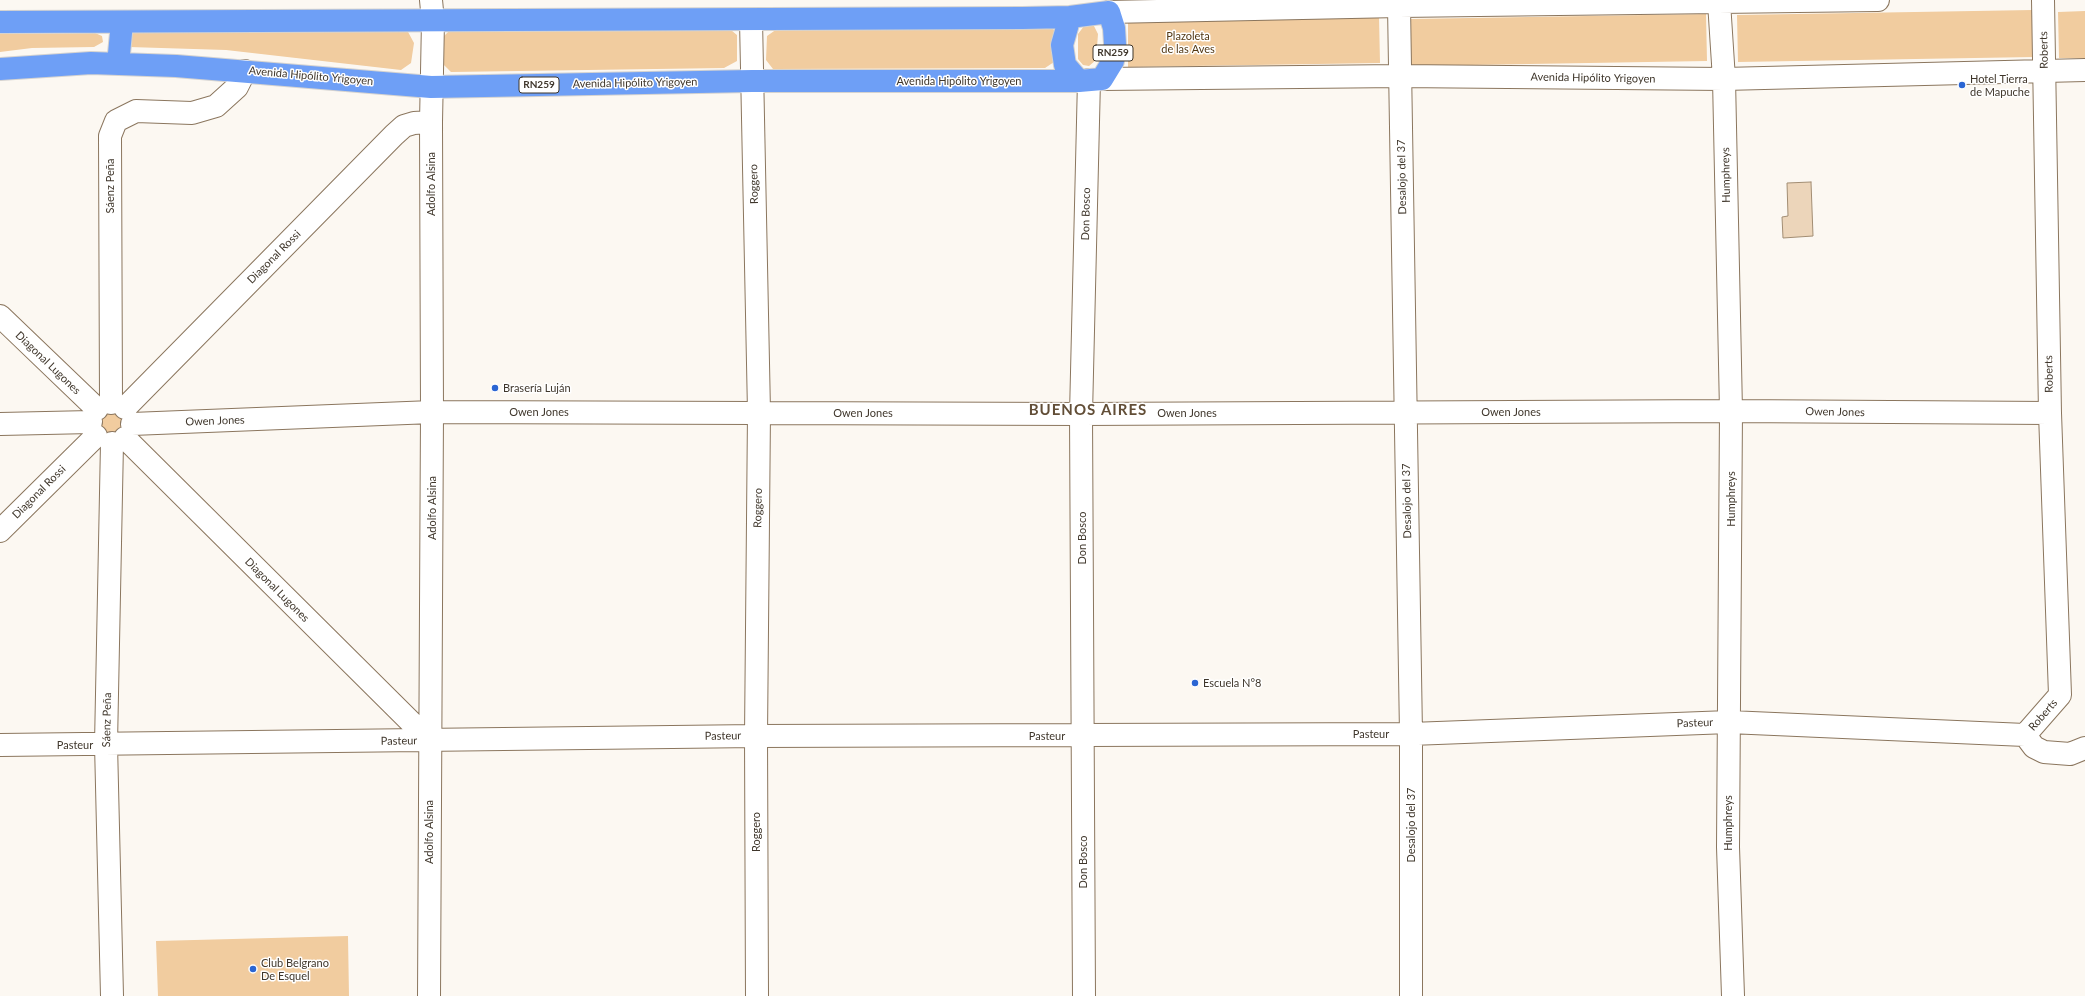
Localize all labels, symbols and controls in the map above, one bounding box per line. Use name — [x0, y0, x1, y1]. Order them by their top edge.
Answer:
park label: Plazoleta de las Aves — [1161, 29, 1215, 55]
street label: Roberts — [2037, 31, 2051, 69]
road number: RN259 — [1093, 45, 1133, 61]
street label: Avenida Hipólito Yrigoyen — [248, 64, 374, 88]
street label: Avenida Hipólito Yrigoyen — [1530, 70, 1656, 86]
place label: Hotel Tierra de Mapuche — [1970, 72, 2030, 98]
street label: Avenida Hipólito Yrigoyen — [897, 74, 1021, 88]
street label: Avenida Hipólito Yrigoyen — [572, 75, 698, 91]
road number: RN259 — [519, 77, 559, 93]
marker: Hotel Tierra de Mapuche — [1957, 80, 1967, 90]
street label: Desalojo del 37 — [1395, 139, 1409, 215]
street label: Humphreys — [1719, 147, 1733, 203]
street label: Adolfo Alsina — [424, 152, 438, 216]
street label: Sáenz Peña — [103, 159, 117, 213]
street label: Roggero — [747, 164, 761, 204]
street label: Don Bosco — [1079, 187, 1093, 241]
street label: Diagonal Rossi — [245, 228, 303, 286]
street label: Diagonal Lugones — [13, 329, 83, 397]
street label: Roberts — [2042, 355, 2056, 393]
place label: Brasería Luján — [503, 381, 571, 395]
marker: Brasería Luján — [490, 383, 500, 393]
district label: BUENOS AIRES — [1029, 401, 1147, 419]
street label: Owen Jones — [509, 405, 569, 419]
street label: Owen Jones — [1481, 405, 1541, 419]
street label: Owen Jones — [1805, 405, 1865, 419]
street label: Owen Jones — [833, 406, 893, 420]
street label: Owen Jones — [1157, 406, 1217, 420]
street label: Owen Jones — [185, 413, 245, 429]
street label: Diagonal Rossi — [10, 463, 68, 521]
street label: Desalojo del 37 — [1400, 463, 1414, 539]
street label: Humphreys — [1724, 471, 1738, 527]
street label: Adolfo Alsina — [425, 476, 439, 540]
street label: Roggero — [751, 488, 765, 528]
street label: Don Bosco — [1075, 512, 1089, 564]
street label: Diagonal Lugones — [242, 555, 312, 625]
place label: Escuela N°8 — [1203, 676, 1261, 690]
marker: Escuela N°8 — [1190, 678, 1200, 688]
street label: Sáenz Peña — [100, 692, 114, 748]
street label: Roberts — [2026, 697, 2060, 733]
street label: Pasteur — [1677, 716, 1713, 730]
street label: Pasteur — [1353, 727, 1389, 741]
street label: Pasteur — [705, 729, 741, 743]
street label: Pasteur — [1029, 729, 1065, 743]
street label: Pasteur — [381, 734, 417, 748]
street label: Pasteur — [57, 738, 93, 752]
street label: Desalojo del 37 — [1404, 788, 1418, 862]
street label: Humphreys — [1721, 795, 1735, 851]
street label: Adolfo Alsina — [422, 800, 436, 864]
street label: Roggero — [749, 812, 763, 852]
street label: Don Bosco — [1076, 836, 1090, 888]
place label: Club Belgrano De Esquel — [261, 956, 329, 982]
marker: Club Belgrano De Esquel — [248, 964, 258, 974]

